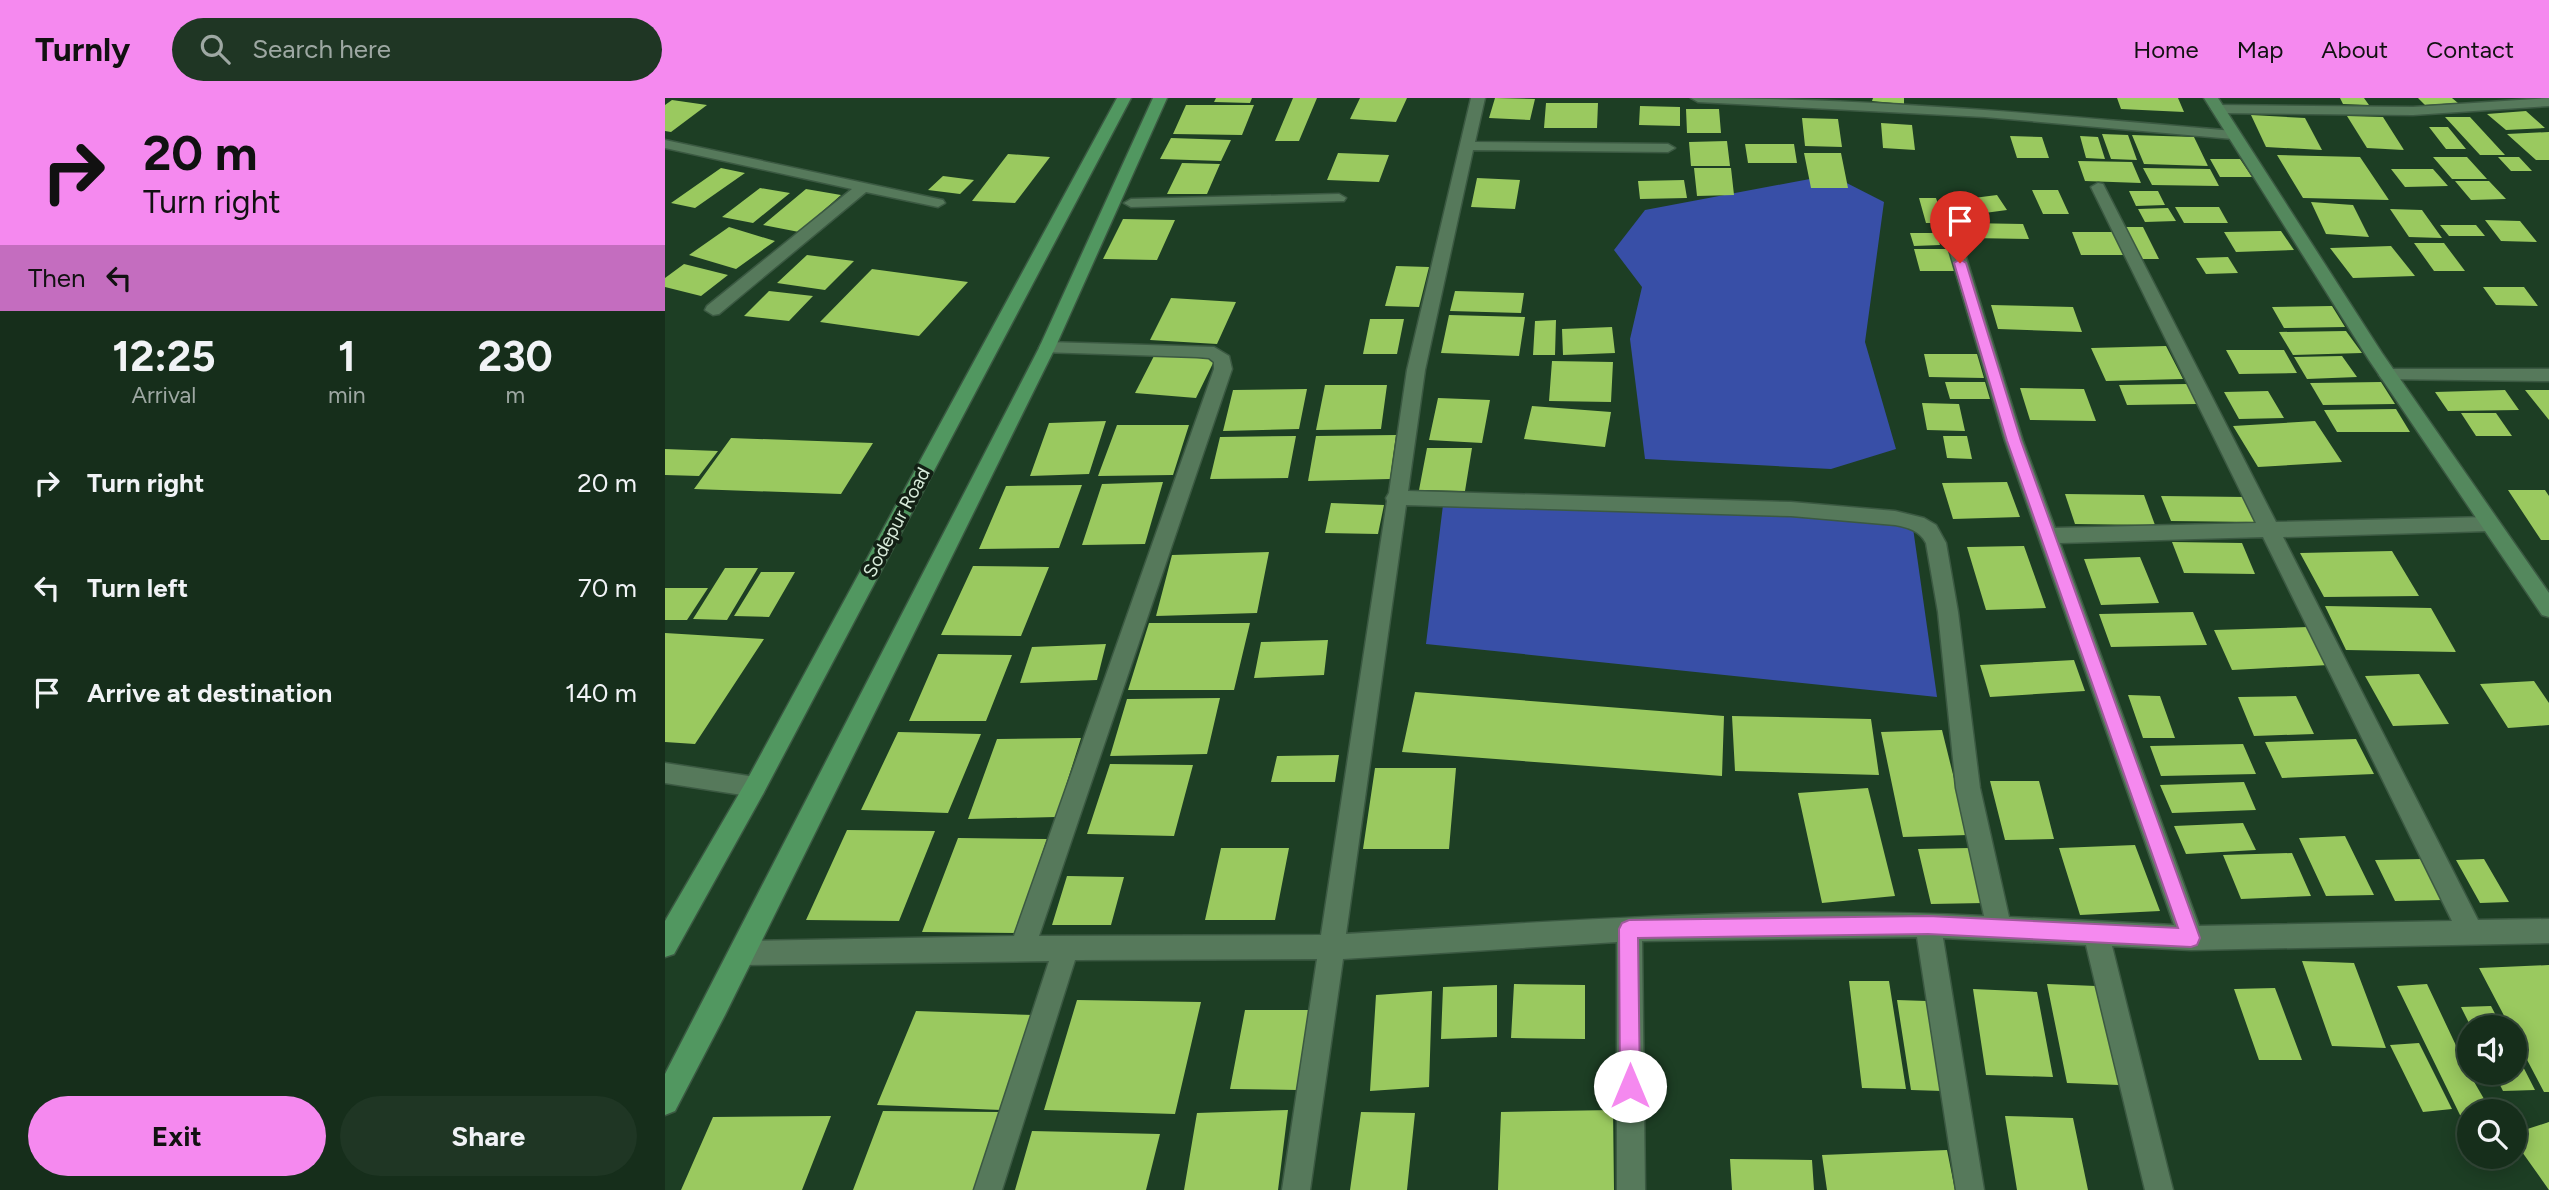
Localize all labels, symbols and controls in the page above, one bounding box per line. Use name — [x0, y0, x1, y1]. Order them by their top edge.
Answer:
search box — [172, 18, 662, 81]
text: Turnly — [35, 30, 130, 69]
icon: search — [196, 30, 234, 68]
text: Search here — [252, 33, 391, 65]
text: Home — [2133, 35, 2199, 64]
text: Map — [2237, 35, 2283, 64]
text: About — [2321, 35, 2388, 64]
text: Contact — [2426, 35, 2514, 64]
text: 20 m — [143, 123, 258, 182]
icon: right — [28, 126, 119, 217]
text: Turn right — [143, 183, 281, 221]
pin — [1930, 191, 1990, 263]
icon: arrive — [1941, 202, 1979, 240]
icon: left — [100, 259, 138, 297]
text: Then — [28, 262, 86, 294]
text: 12:25 — [112, 331, 216, 382]
text: 1 — [338, 331, 356, 382]
text: 230 — [478, 331, 553, 382]
text: Arrival — [131, 381, 196, 409]
text: min — [328, 381, 366, 409]
text: m — [506, 381, 525, 409]
street label: Sodepur Road — [858, 463, 935, 581]
icon: right — [28, 464, 66, 502]
text: Turn right — [87, 467, 204, 499]
text: 20 m — [577, 467, 637, 499]
icon: left — [28, 569, 66, 607]
text: Turn left — [87, 572, 188, 604]
text: 70 m — [578, 572, 637, 604]
icon: arrive — [28, 674, 66, 712]
text: Arrive at destination — [87, 677, 332, 709]
text: 140 m — [565, 677, 637, 709]
map controls — [2457, 1015, 2527, 1169]
button: sound — [2457, 1015, 2527, 1085]
position arrow — [1593, 1049, 1667, 1123]
button: Exit — [28, 1096, 326, 1176]
button: Share — [340, 1096, 637, 1176]
button: search — [2457, 1099, 2527, 1169]

